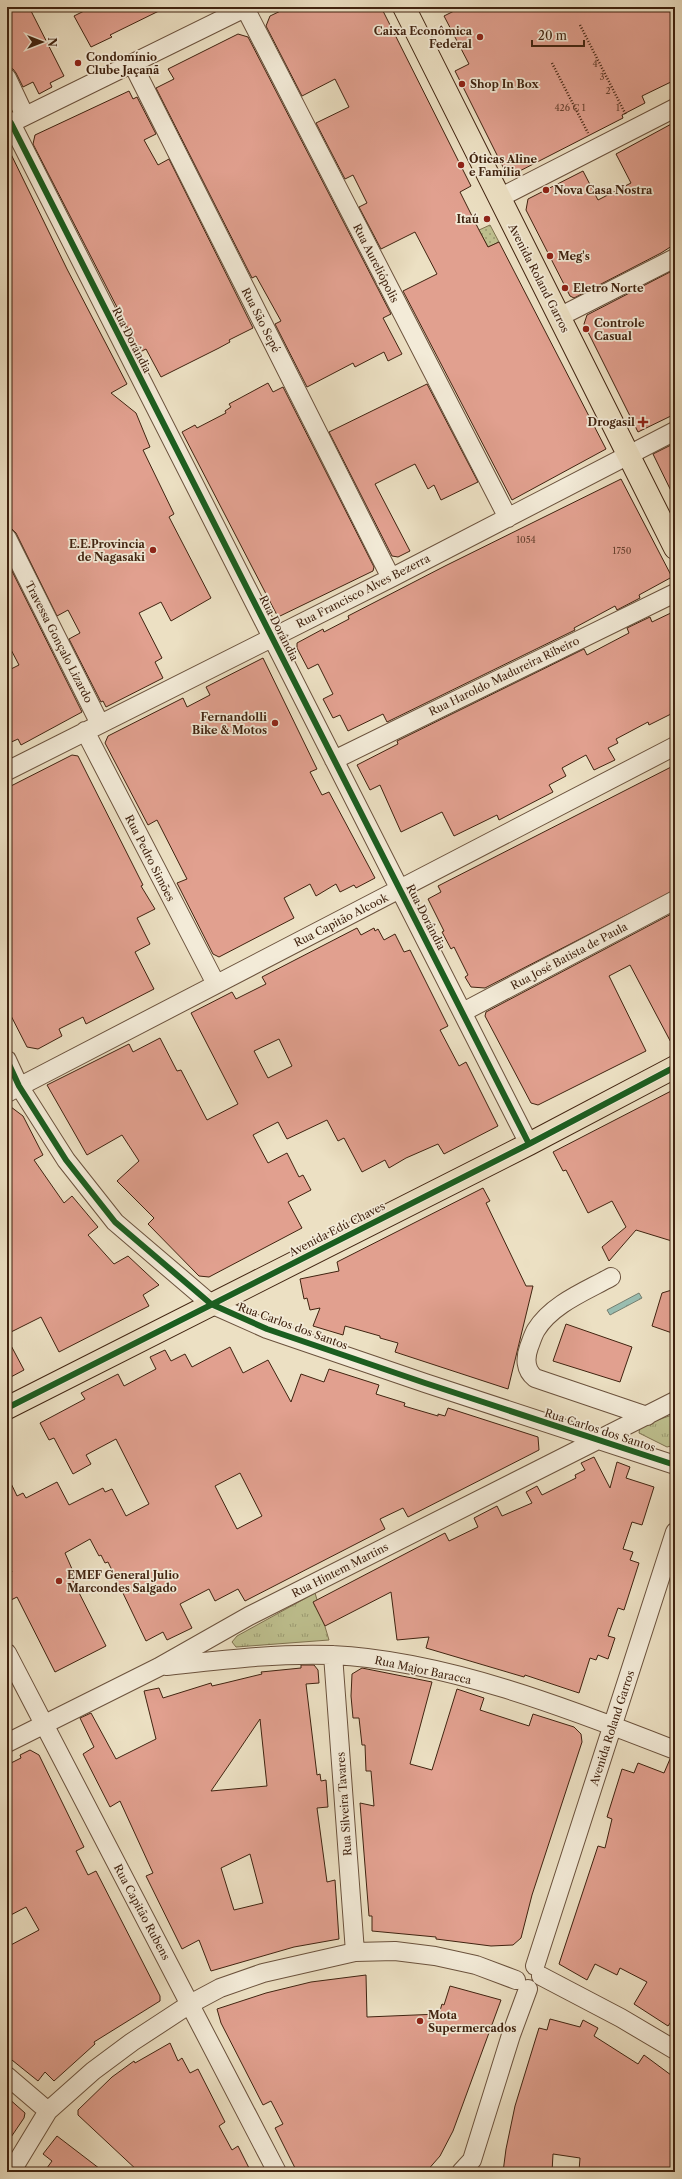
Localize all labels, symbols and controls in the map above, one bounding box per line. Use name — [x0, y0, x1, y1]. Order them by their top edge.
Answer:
north arrow — [22, 22, 62, 62]
scale bar — [532, 22, 584, 48]
place label: Caixa Econômica Federal — [374, 24, 473, 51]
text: 20 m — [538, 28, 567, 43]
marker: Caixa Econômica Federal — [475, 32, 485, 42]
text: N — [45, 37, 59, 47]
place label: Condomínio Clube Jaçanã — [86, 50, 160, 77]
marker: Condomínio Clube Jaçanã — [73, 58, 83, 68]
house number: 4 — [592, 58, 598, 69]
house number: 3 — [600, 71, 605, 82]
place label: Shop In Box — [470, 77, 539, 91]
marker: Shop In Box — [457, 79, 467, 89]
house number: 2 — [605, 85, 611, 96]
house number: 426 C 1 — [554, 102, 586, 113]
house number: 1 — [616, 102, 620, 113]
place label: Óticas Aline e Família — [469, 152, 538, 179]
marker: Óticas Aline e Família — [456, 160, 466, 170]
place label: Nova Casa Nostra — [554, 183, 653, 197]
marker: Nova Casa Nostra — [541, 185, 551, 195]
place label: Itaú — [457, 212, 480, 226]
marker: Itaú — [482, 214, 492, 224]
street label: Avenida Roland Garros — [505, 220, 573, 335]
street label: Rua Aureliópolis — [350, 221, 402, 305]
place label: Meg's — [558, 249, 590, 263]
marker: Meg's — [545, 251, 555, 261]
place label: Eletro Norte — [573, 281, 644, 295]
marker: Eletro Norte — [560, 283, 570, 293]
street label: Rua São Sepé — [239, 285, 283, 355]
street label: Rua Dorândia — [109, 305, 155, 376]
place label: Controle Casual — [594, 316, 645, 343]
marker: Controle Casual — [581, 324, 591, 334]
place label: Drogasil — [588, 415, 635, 429]
marker: Drogasil — [638, 417, 648, 427]
house number: 1054 — [516, 534, 536, 545]
place label: E.E.Provincia de Nagasaki — [69, 537, 146, 564]
marker: E.E.Provincia de Nagasaki — [148, 545, 158, 555]
house number: 1750 — [613, 545, 632, 556]
street label: Rua Francisco Alves Bezerra — [294, 551, 432, 631]
street label: Travessa Gonçalo Lizardo — [22, 579, 96, 705]
street label: Rua Dorândia — [256, 593, 302, 664]
street label: Rua Haroldo Madureira Ribeiro — [426, 633, 582, 719]
place label: Fernandolli Bike & Motos — [192, 710, 267, 737]
marker: Fernandolli Bike & Motos — [270, 718, 280, 728]
street label: Rua Pedro Simões — [122, 812, 178, 904]
street label: Rua Dorândia — [403, 882, 449, 953]
street label: Rua Capitão Alcook — [292, 890, 391, 950]
street label: Rua José Batista de Paula — [508, 919, 630, 993]
street label: Avenida Edú Chaves — [286, 1199, 388, 1260]
street label: Rua Carlos dos Santos — [236, 1300, 350, 1352]
street label: Rua Carlos dos Santos — [543, 1405, 657, 1455]
street label: Rua Hintem Martins — [289, 1539, 391, 1600]
place label: EMEF General Julio Marcondes Salgado — [67, 1568, 179, 1595]
marker: EMEF General Julio Marcondes Salgado — [54, 1576, 64, 1586]
street label: Rua Major Baracca — [373, 1653, 473, 1687]
street label: Avenida Roland Garros — [586, 1668, 637, 1788]
street label: Rua Silveira Tavares — [333, 1751, 355, 1856]
street label: Rua Capitão Rubens — [111, 1862, 173, 1962]
place label: Mota Supermercados — [428, 2008, 516, 2035]
marker: Mota Supermercados — [415, 2016, 425, 2026]

